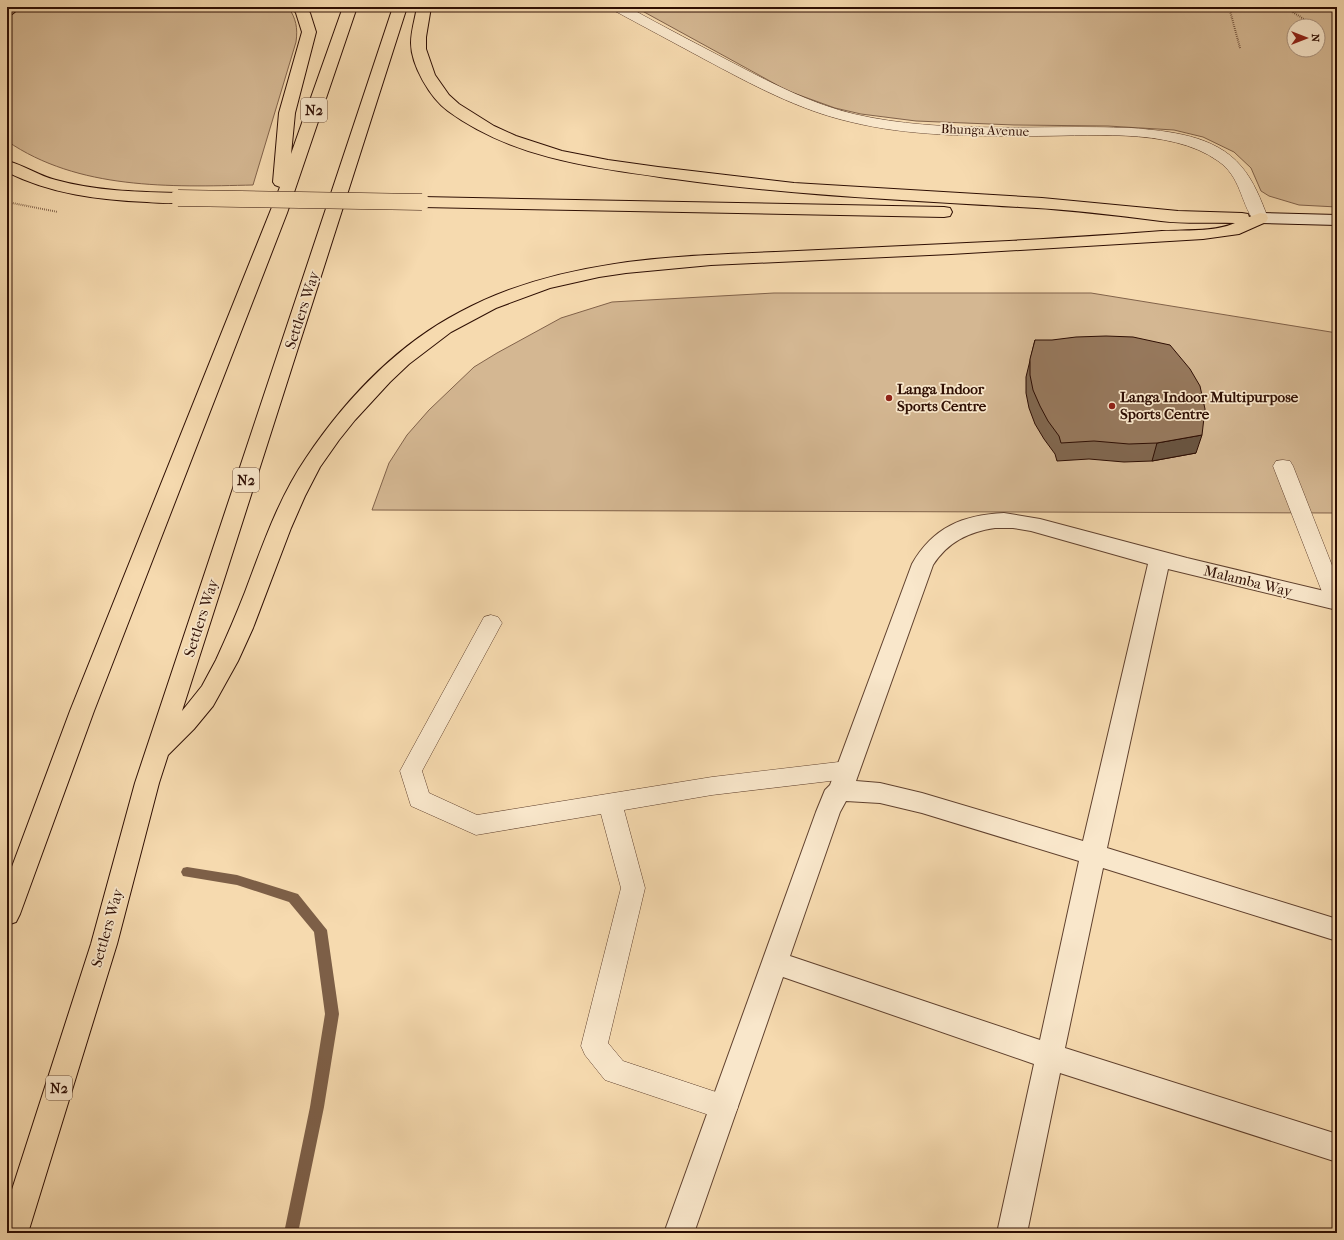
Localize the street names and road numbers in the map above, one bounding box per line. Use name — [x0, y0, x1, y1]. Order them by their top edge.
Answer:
road number: N2 — [301, 98, 327, 122]
street label: Bhunga Avenue — [941, 121, 1030, 139]
street label: Settlers Way — [281, 268, 323, 351]
road number: N2 — [233, 468, 259, 492]
street label: Malamba Way — [1202, 561, 1295, 601]
street label: Settlers Way — [180, 576, 222, 659]
street label: Settlers Way — [87, 886, 127, 969]
road number: N2 — [46, 1076, 72, 1100]

